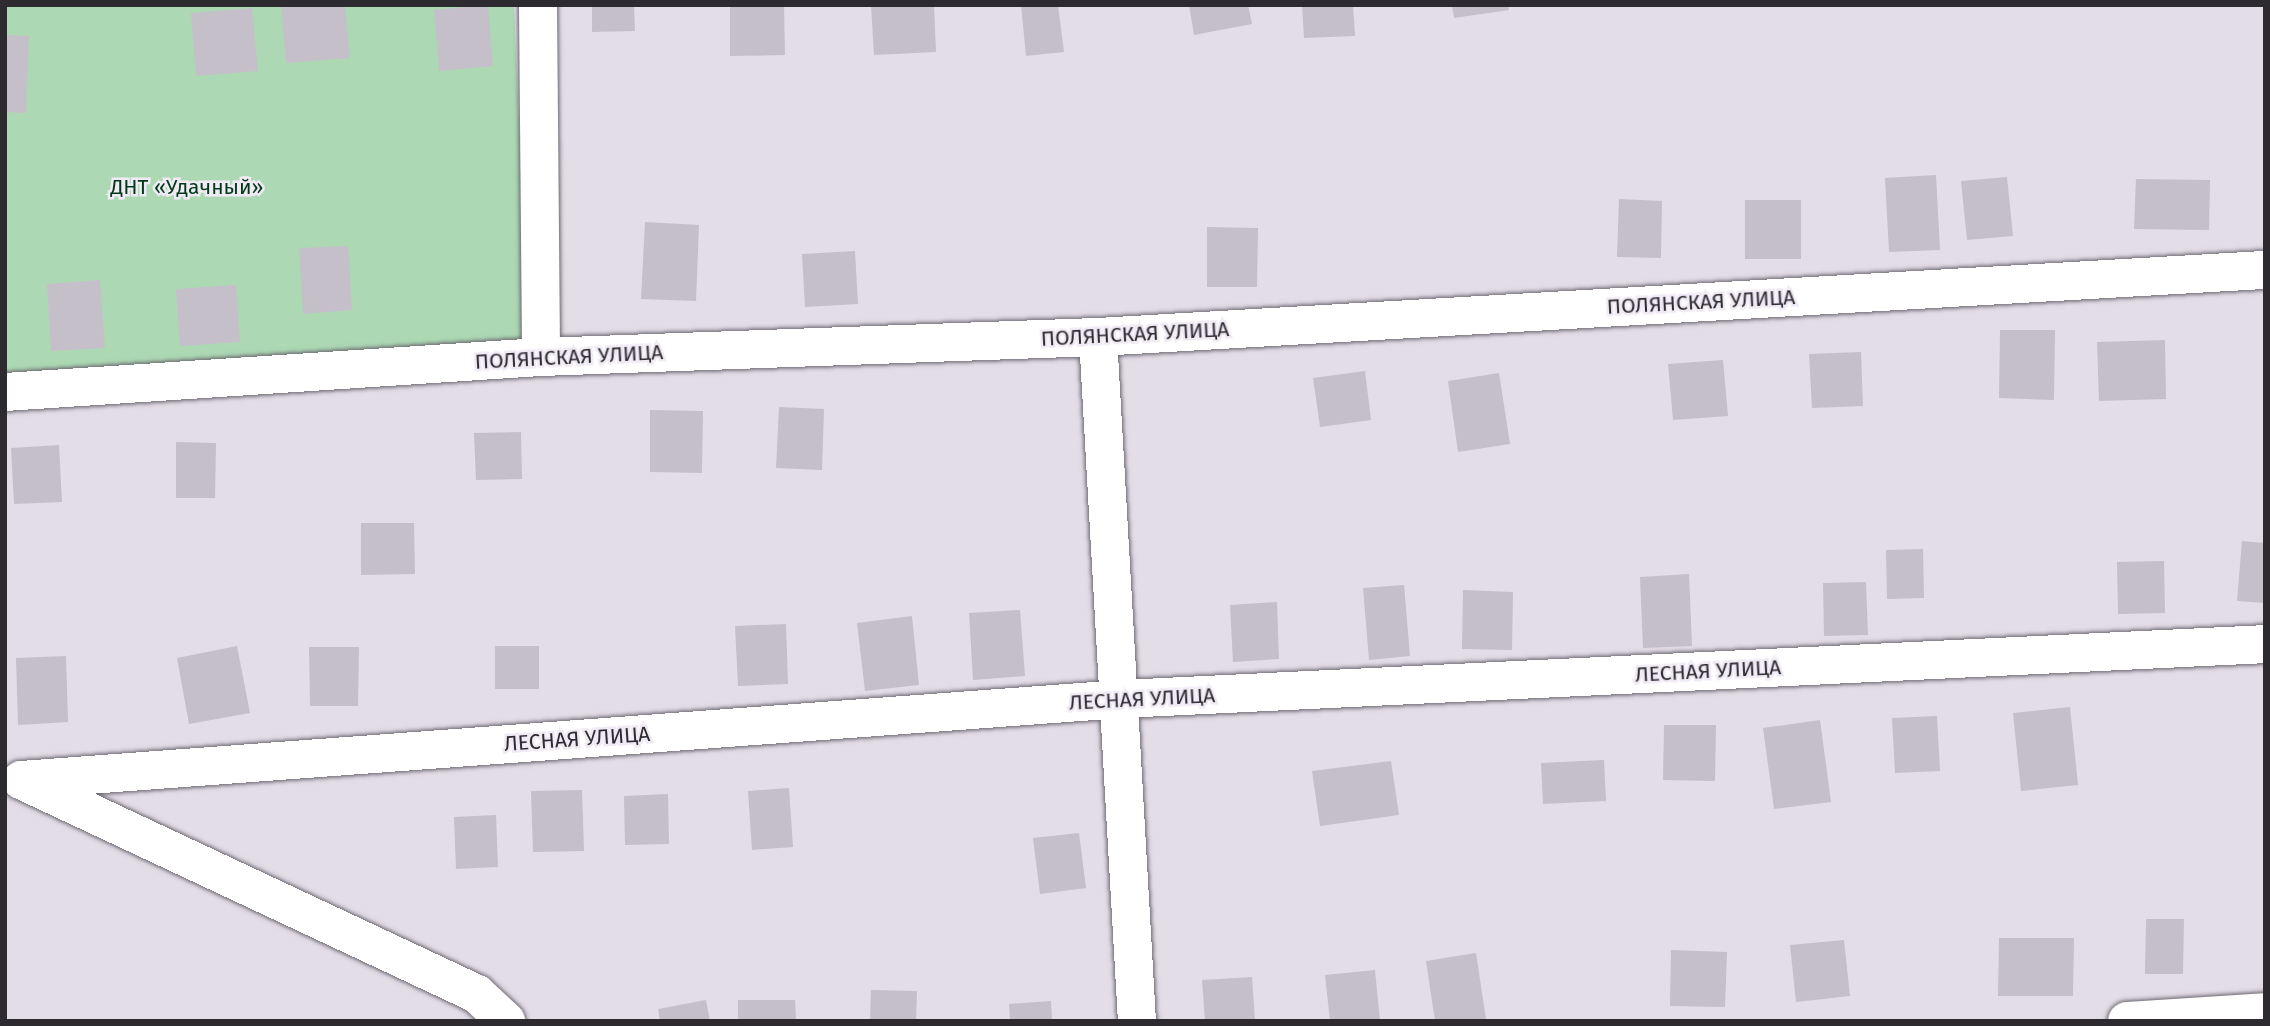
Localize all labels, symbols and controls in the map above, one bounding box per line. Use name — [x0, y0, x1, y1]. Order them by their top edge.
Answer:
park label: ДНТ «Удачный» — [111, 174, 263, 200]
street label: ПОЛЯНСКАЯ УЛИЦА — [1606, 284, 1796, 320]
street label: ПОЛЯНСКАЯ УЛИЦА — [1040, 316, 1230, 352]
street label: ПОЛЯНСКАЯ УЛИЦА — [474, 339, 664, 375]
street label: ЛЕСНАЯ УЛИЦА — [1634, 655, 1782, 687]
street label: ЛЕСНАЯ УЛИЦА — [1068, 683, 1216, 715]
street label: ЛЕСНАЯ УЛИЦА — [503, 721, 651, 757]

